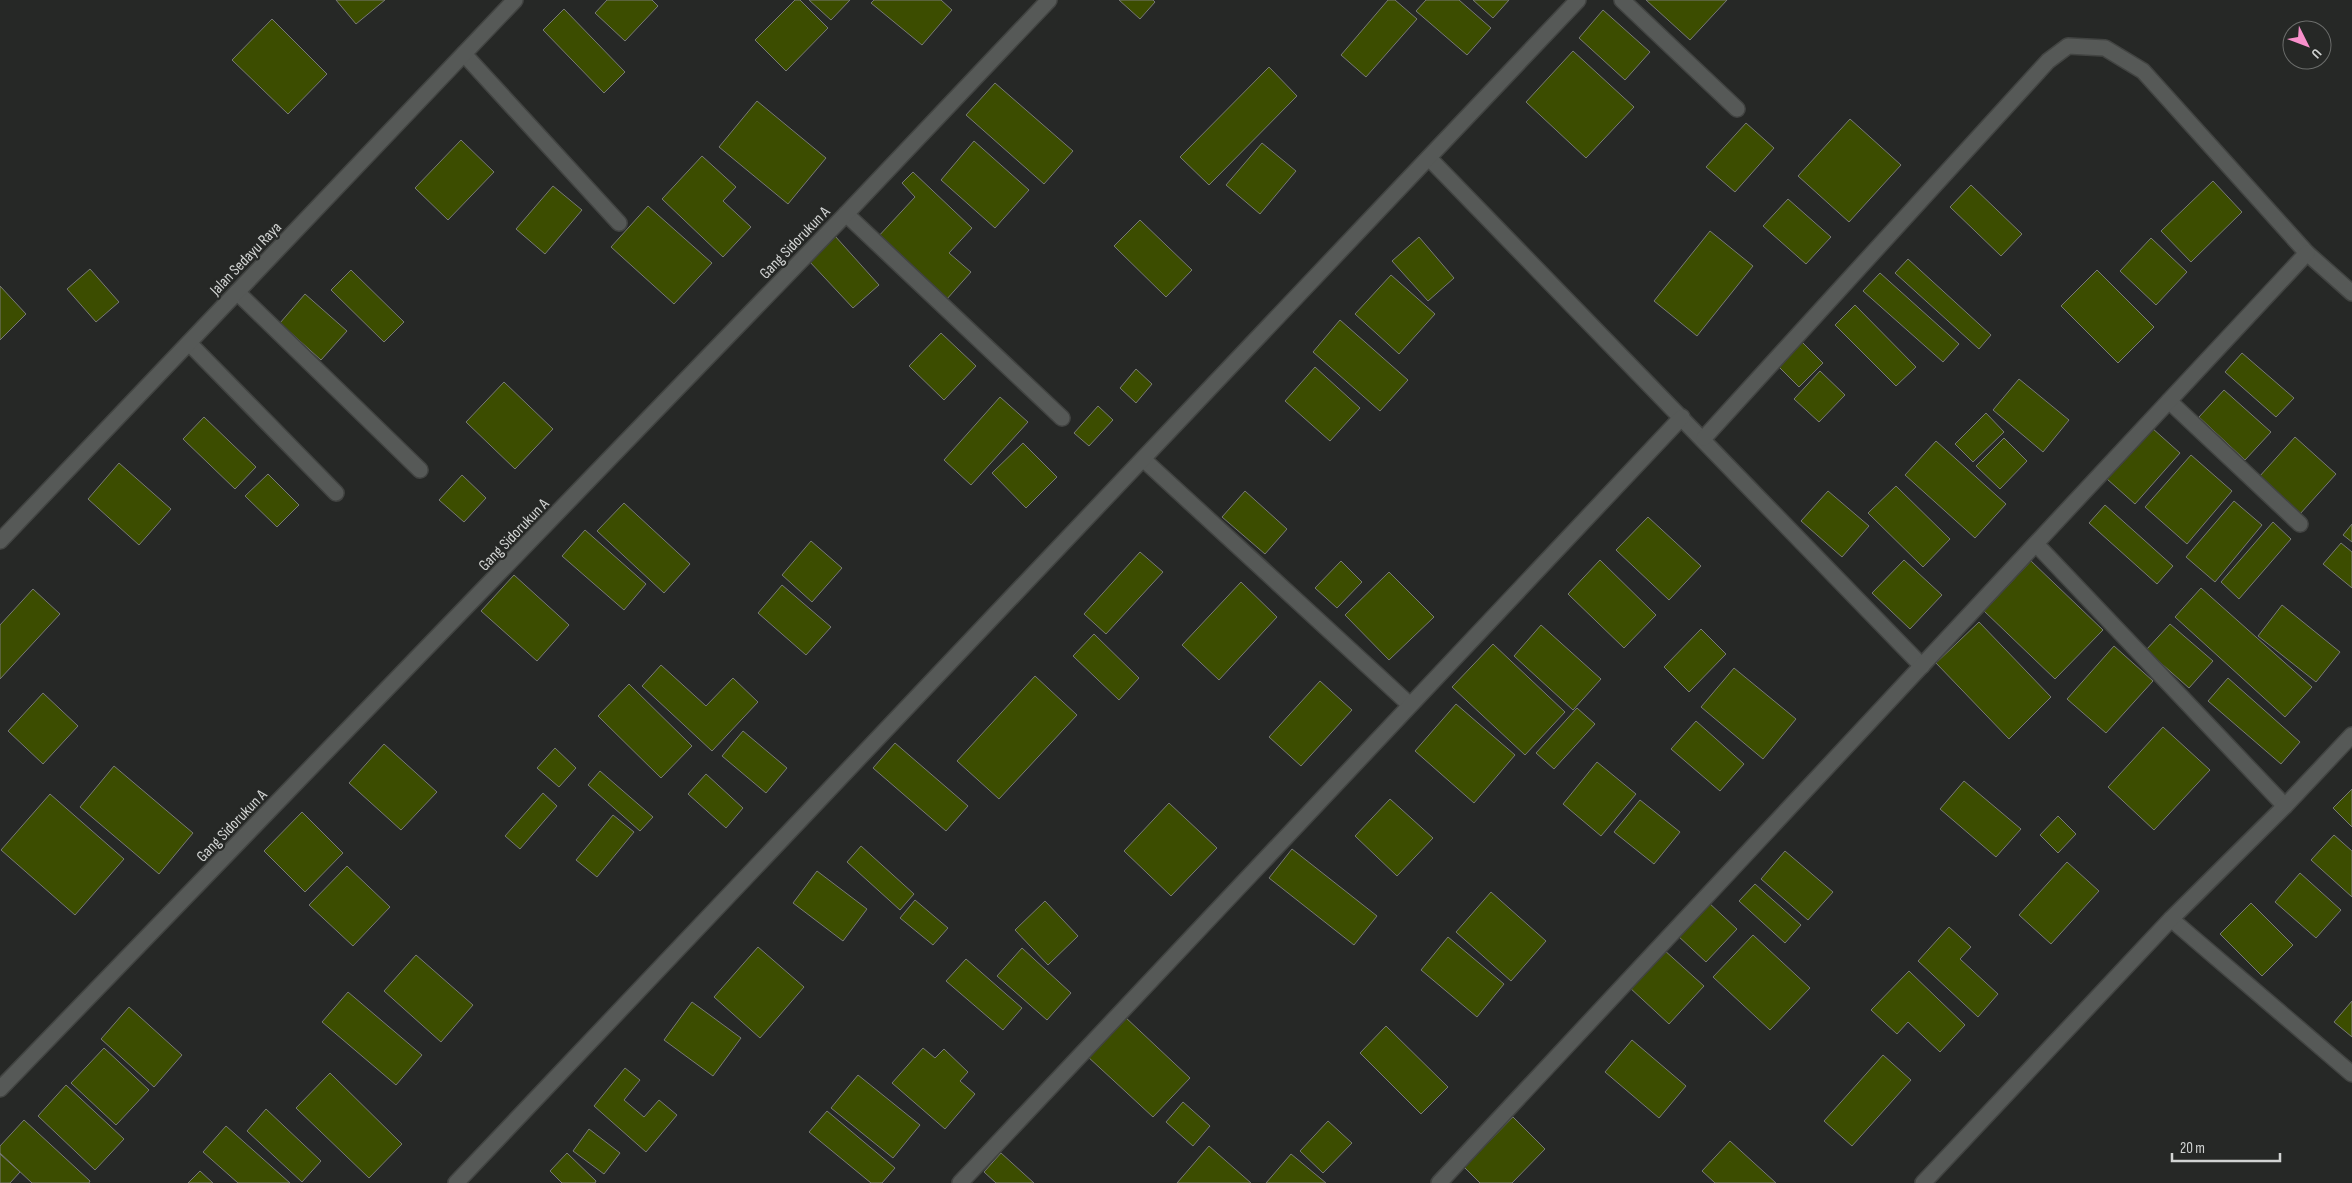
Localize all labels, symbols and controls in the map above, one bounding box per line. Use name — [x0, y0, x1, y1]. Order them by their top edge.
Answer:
north arrow — [2282, 20, 2332, 70]
text: U — [2308, 45, 2325, 62]
street label: Gang Sidorukun A — [756, 203, 834, 283]
street label: Jalan Sedayu Raya — [206, 218, 286, 300]
street label: Gang Sidorukun A — [475, 495, 553, 575]
street label: Gang Sidorukun A — [193, 786, 271, 866]
scale bar — [2172, 1130, 2280, 1162]
text: 20 m — [2180, 1139, 2205, 1158]

